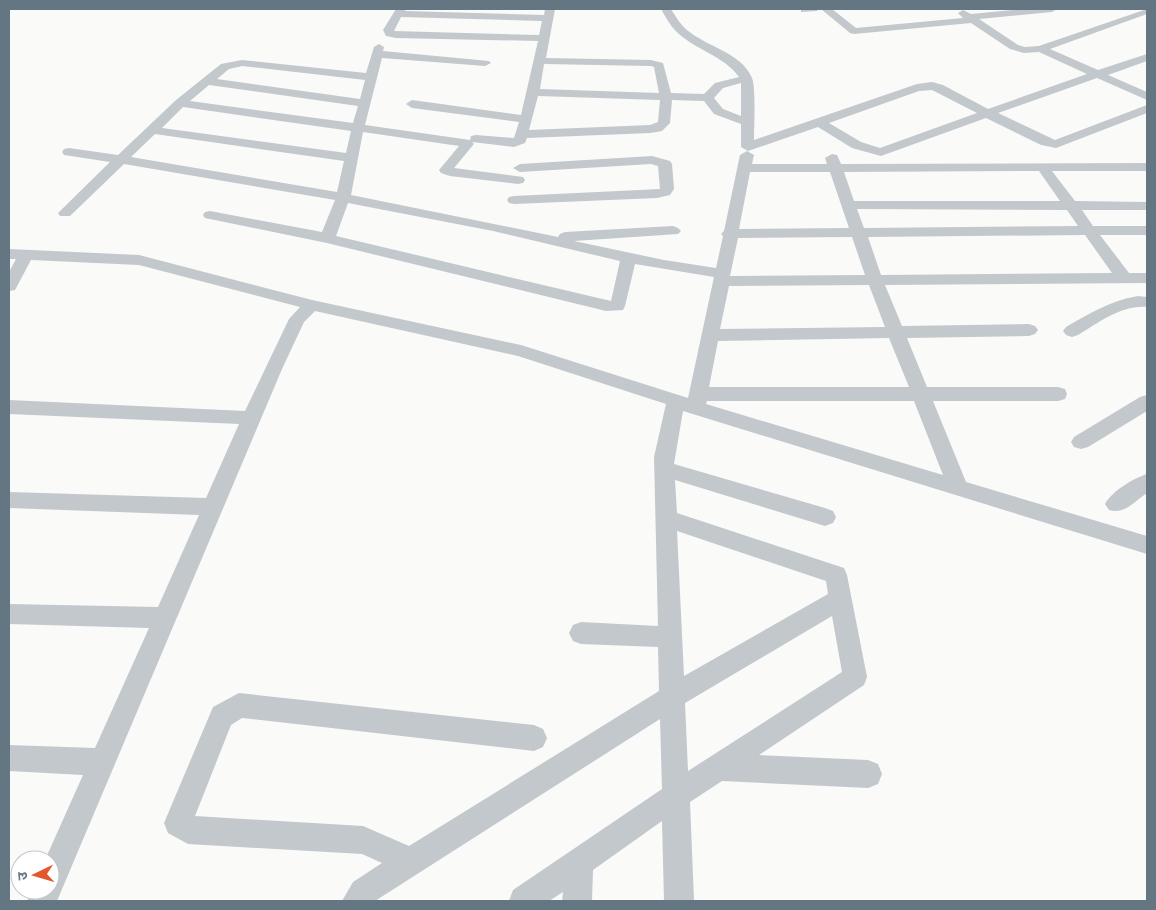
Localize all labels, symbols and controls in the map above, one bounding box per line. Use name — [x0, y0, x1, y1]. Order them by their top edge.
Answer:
north arrow — [10, 850, 60, 900]
text: उ — [14, 870, 31, 881]

